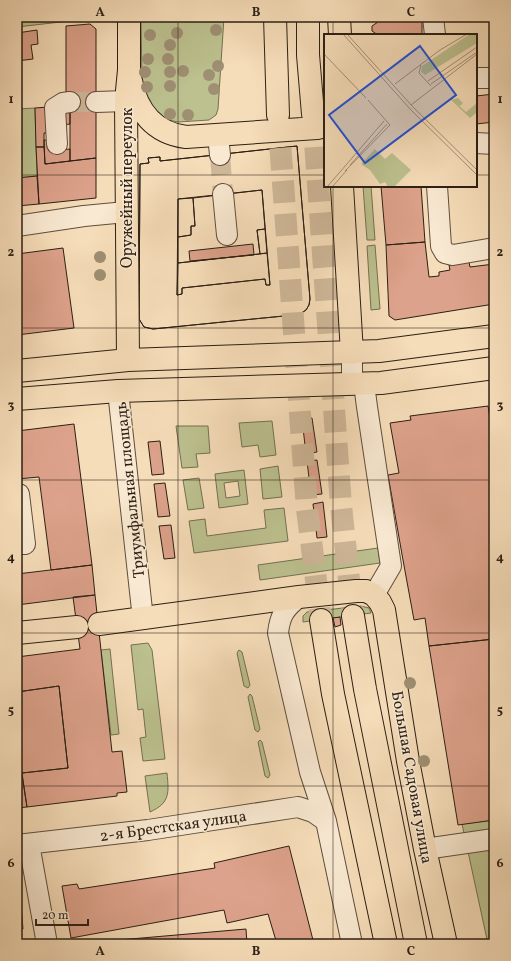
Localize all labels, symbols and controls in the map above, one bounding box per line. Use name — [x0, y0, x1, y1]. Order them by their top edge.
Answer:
text: A — [95, 4, 105, 22]
text: B — [252, 4, 261, 22]
text: C — [407, 4, 415, 22]
inset map — [324, 34, 477, 187]
text: 1 — [8, 91, 14, 109]
text: 1 — [497, 91, 503, 109]
street label: Оружейный переулок — [117, 107, 139, 268]
text: 2 — [8, 244, 15, 262]
text: 2 — [497, 244, 504, 262]
text: 3 — [8, 397, 15, 415]
text: 3 — [497, 397, 504, 415]
street label: Триумфальная площадь — [111, 401, 151, 579]
text: 4 — [7, 549, 15, 567]
text: 4 — [496, 549, 504, 567]
street label: Большая Садовая улица — [385, 689, 437, 866]
text: 5 — [8, 702, 14, 720]
text: 5 — [497, 702, 503, 720]
street label: 2-я Брестская улица — [98, 806, 248, 848]
text: 6 — [7, 855, 15, 873]
text: 6 — [496, 855, 504, 873]
scale bar — [36, 901, 88, 927]
text: 20 m — [42, 908, 69, 924]
text: A — [95, 943, 105, 961]
text: B — [252, 943, 261, 961]
text: C — [407, 943, 415, 961]

